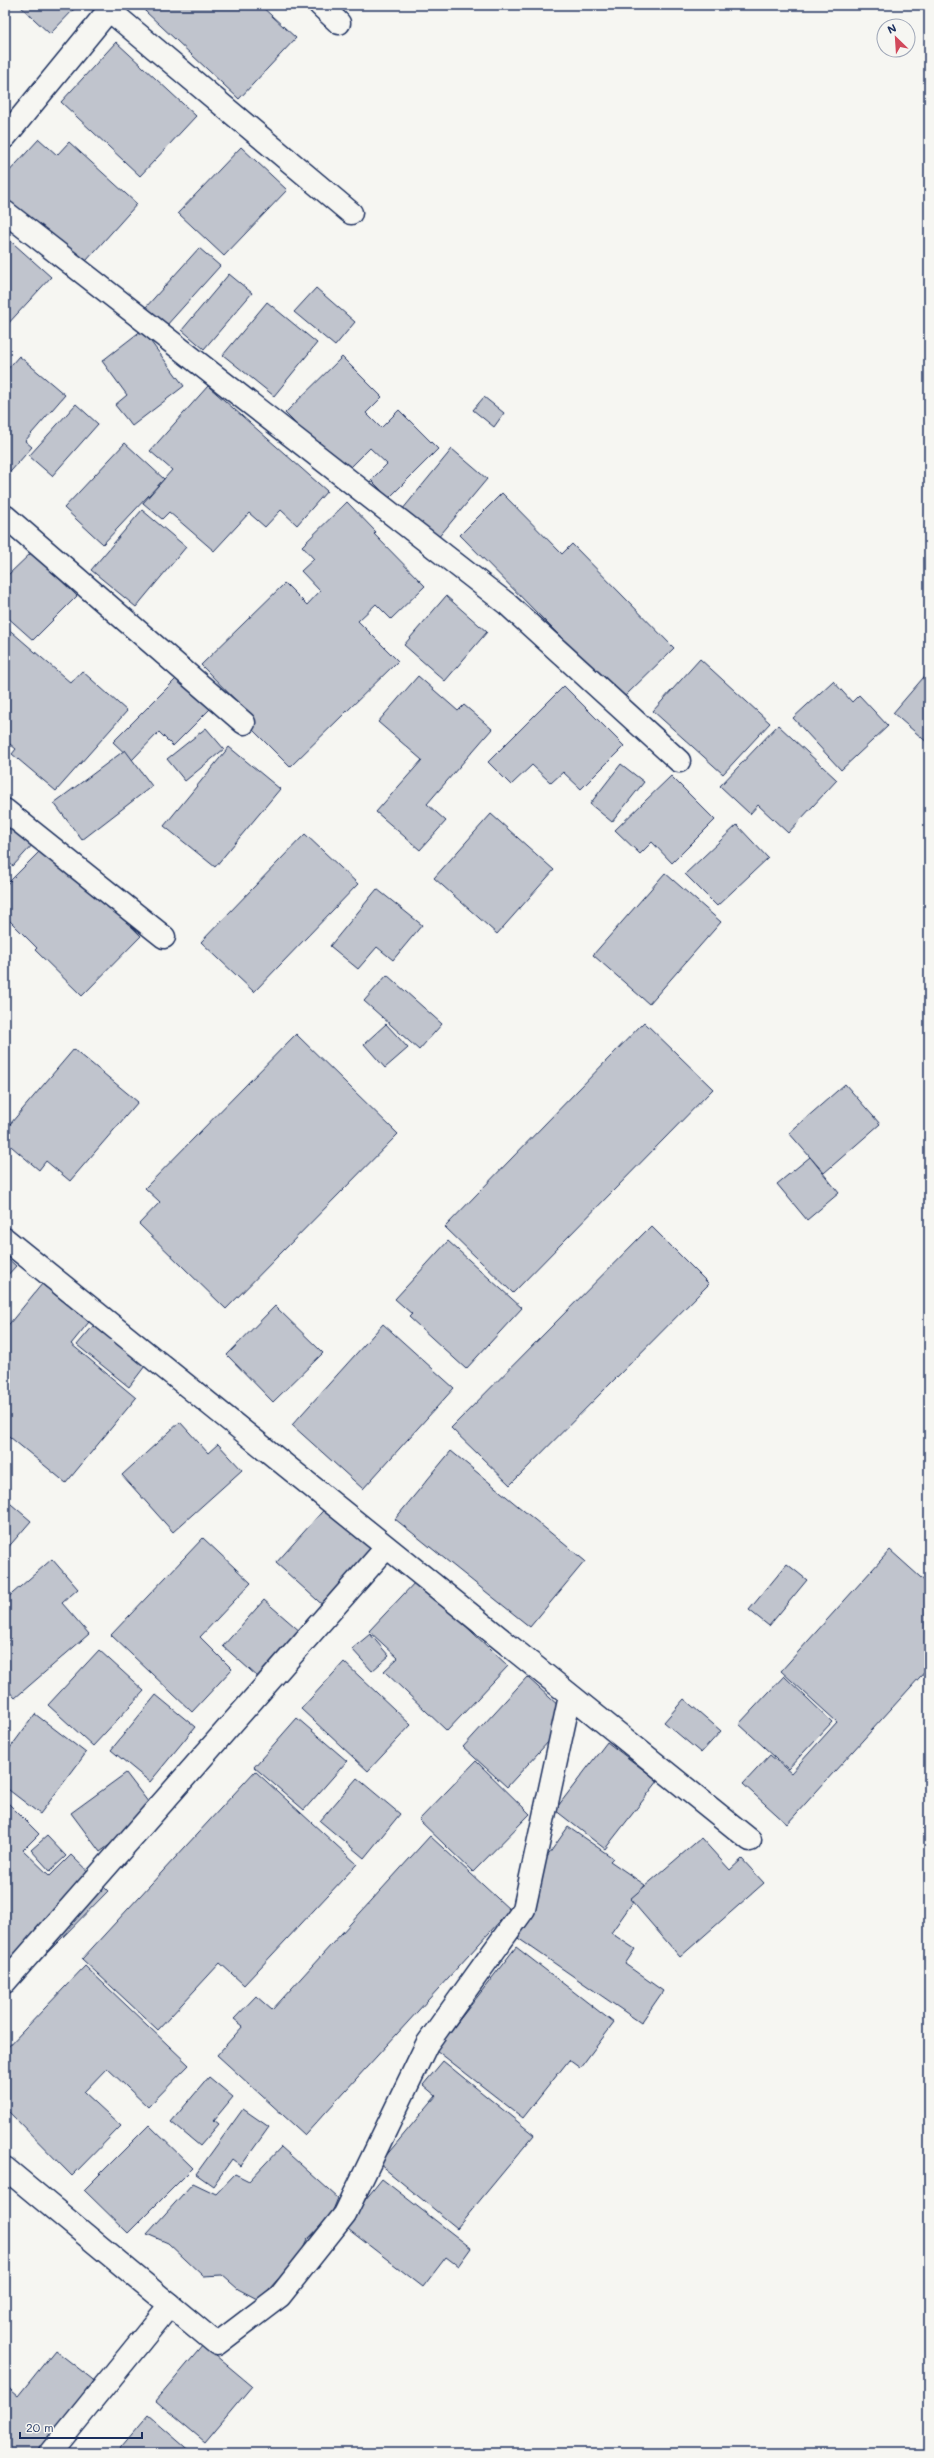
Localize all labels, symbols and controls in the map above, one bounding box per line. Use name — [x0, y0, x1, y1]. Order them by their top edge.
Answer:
north arrow — [876, 18, 916, 58]
text: N — [885, 20, 899, 37]
scale bar — [20, 2414, 142, 2440]
text: 20 m — [26, 2419, 54, 2435]

